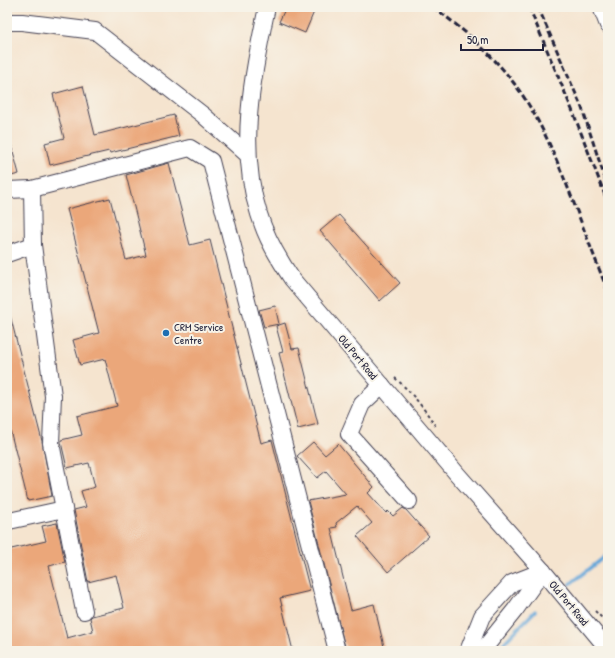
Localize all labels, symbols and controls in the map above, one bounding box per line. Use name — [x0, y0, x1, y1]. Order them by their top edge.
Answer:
scale bar — [461, 26, 543, 52]
text: 50 m — [467, 31, 488, 48]
place label: CRM Service Centre — [174, 320, 224, 347]
marker: CRM Service Centre — [161, 328, 171, 338]
street label: Old Port Road — [335, 332, 381, 383]
street label: Old Port Road — [546, 578, 592, 629]

